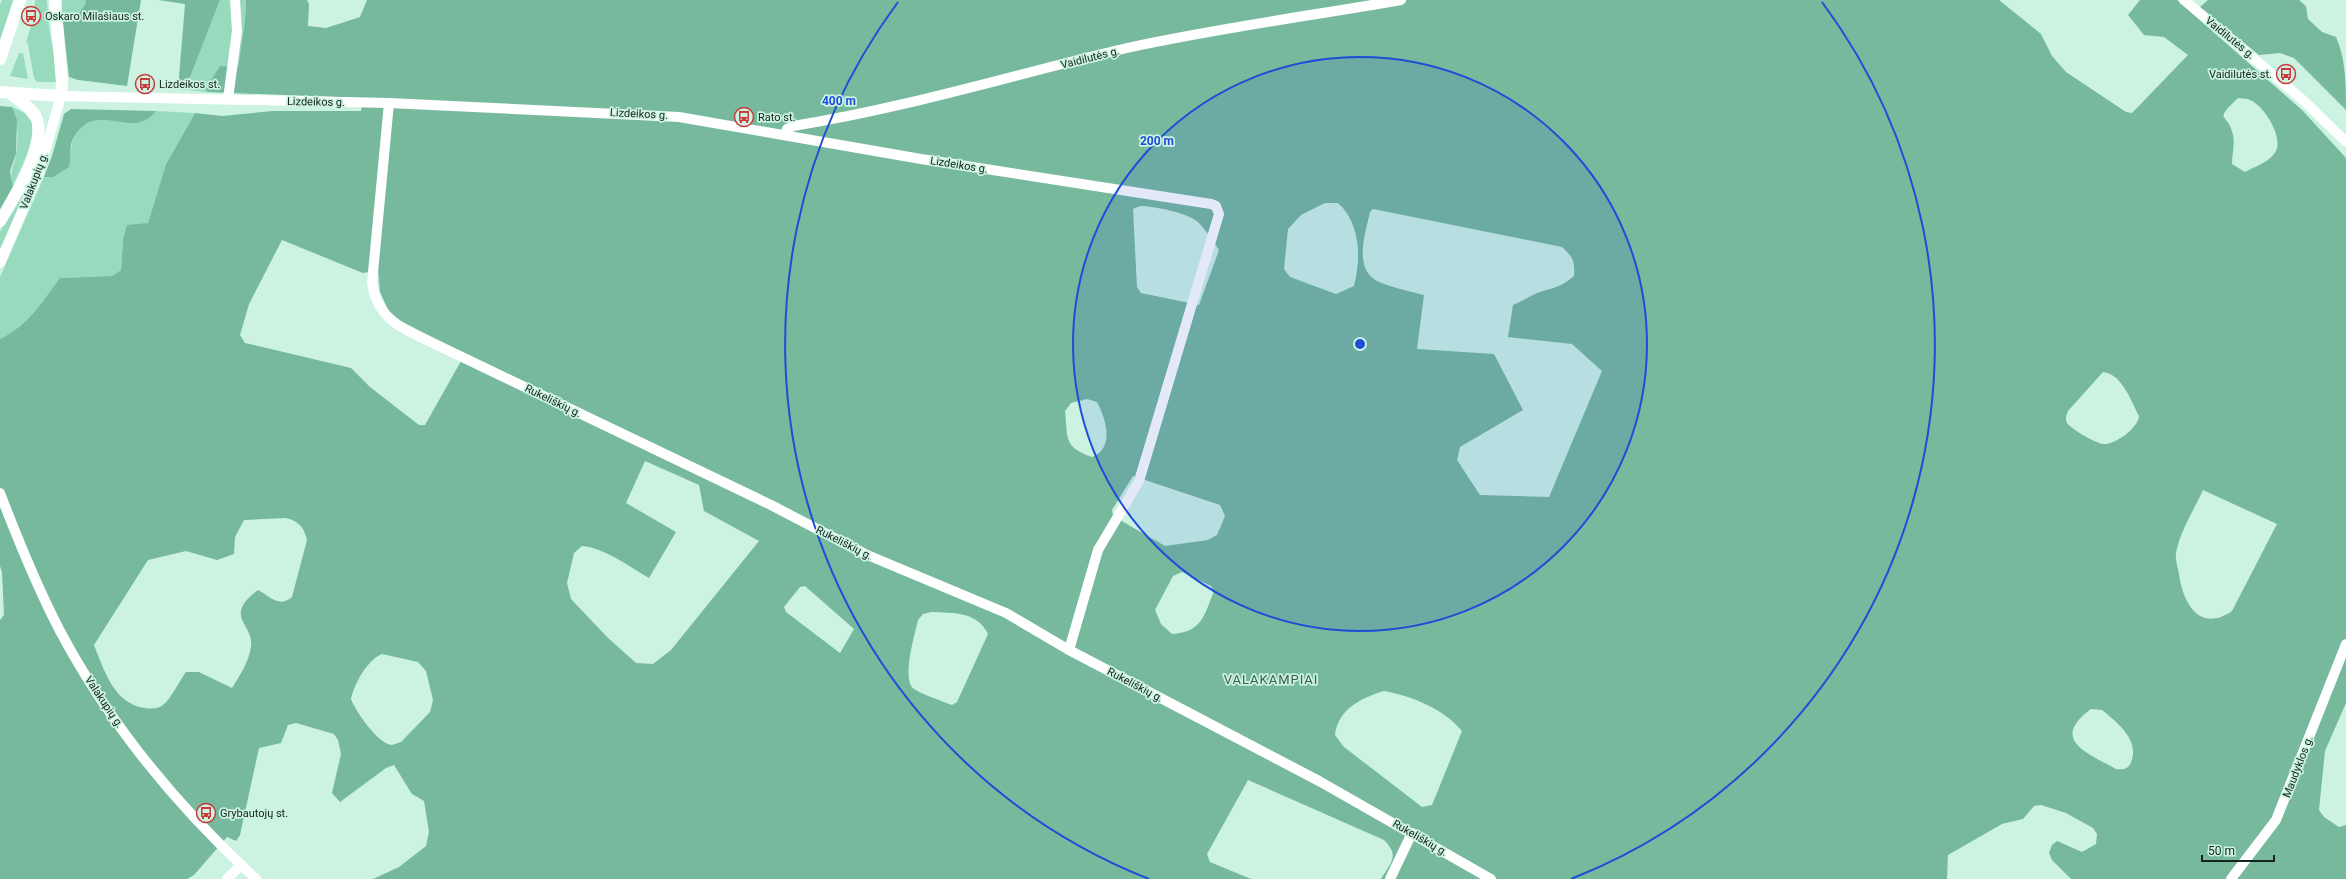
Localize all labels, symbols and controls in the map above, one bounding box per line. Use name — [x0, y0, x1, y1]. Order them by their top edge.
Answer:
bus stop icon: Oskaro Milašiaus st. — [20, 5, 42, 27]
place label: Oskaro Milašiaus st. — [45, 10, 144, 23]
street label: Vaidilutės g. — [2203, 14, 2257, 62]
street label: Vaidilutės g. — [1059, 44, 1121, 72]
bus stop icon: Vaidilutės st. — [2275, 63, 2297, 85]
place label: Vaidilutės st. — [2209, 68, 2272, 81]
bus stop icon: Lizdeikos st. — [134, 73, 156, 95]
place label: Lizdeikos st. — [159, 78, 220, 91]
text: 400 m — [822, 94, 856, 108]
street label: Lizdeikos g. — [287, 95, 345, 109]
street label: Lizdeikos g. — [610, 106, 668, 122]
bus stop icon: Rato st. — [733, 106, 755, 128]
place label: Rato st. — [758, 111, 796, 124]
text: 200 m — [1140, 134, 1174, 148]
street label: Valakupių g. — [17, 151, 51, 211]
street label: Lizdeikos g. — [929, 154, 989, 176]
centre of rings — [1353, 337, 1367, 351]
street label: Rukeliškių g. — [523, 382, 583, 420]
street label: Rukeliškių g. — [814, 523, 874, 563]
street label: Rukeliškių g. — [1105, 665, 1165, 705]
district label: VALAKAMPIAI — [1224, 672, 1318, 687]
street label: Valakupių g. — [82, 674, 126, 730]
street label: Maudyklos g. — [2280, 734, 2316, 800]
bus stop icon: Grybautojų st. — [195, 802, 217, 824]
place label: Grybautojų st. — [220, 807, 288, 820]
street label: Rukeliškių g. — [1390, 817, 1450, 859]
scale bar — [2202, 837, 2274, 863]
text: 50 m — [2208, 844, 2235, 858]

